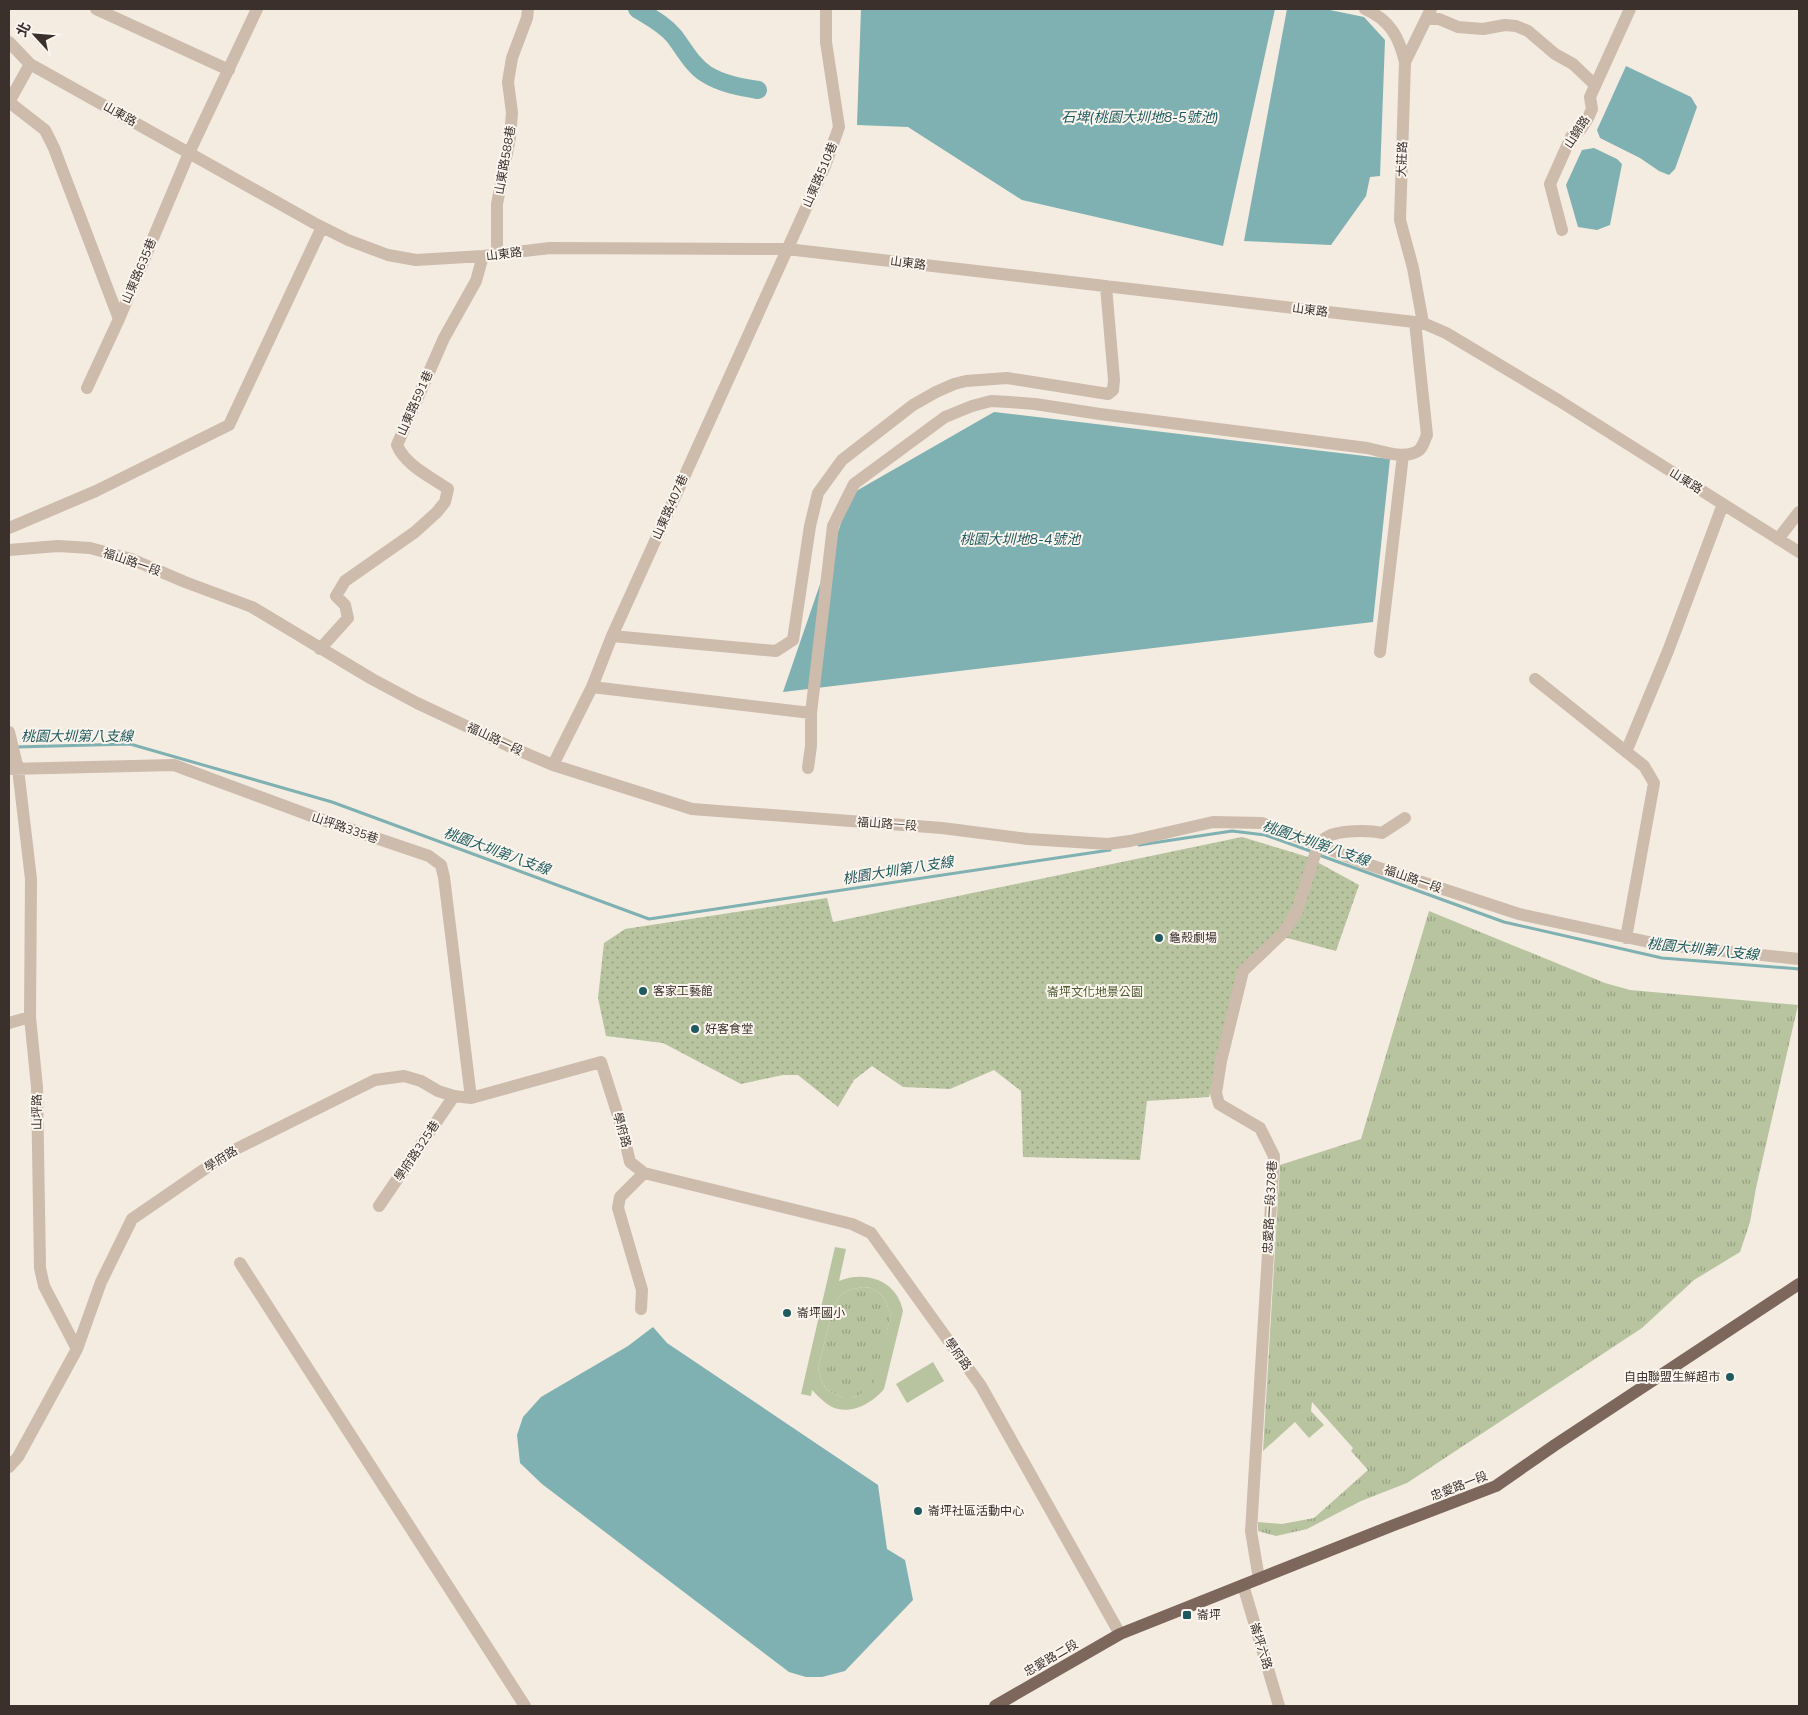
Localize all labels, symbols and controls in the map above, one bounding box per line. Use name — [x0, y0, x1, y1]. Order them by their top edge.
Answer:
north arrow — [10, 10, 60, 60]
text: 北 — [12, 19, 35, 40]
street label: 山東路 — [100, 98, 140, 130]
water label: 石埤(桃園大圳地8-5號池) — [1061, 108, 1219, 127]
street label: 山錦路 — [1560, 113, 1594, 151]
street label: 山東路588巷 — [491, 124, 519, 196]
street label: 山東路510巷 — [799, 140, 841, 210]
street label: 大莊路 — [1393, 141, 1411, 177]
street label: 山東路635巷 — [118, 236, 160, 306]
street label: 山東路 — [485, 244, 523, 264]
street label: 山東路 — [889, 253, 927, 273]
street label: 山東路 — [1291, 300, 1329, 320]
street label: 山東路591巷 — [394, 368, 436, 438]
street label: 山東路 — [1666, 465, 1706, 497]
street label: 山東路407巷 — [649, 472, 691, 542]
water label: 桃園大圳地8-4號池 — [960, 530, 1082, 549]
street label: 福山路一段 — [101, 545, 163, 579]
street label: 福山路一段 — [464, 719, 526, 759]
water label: 桃園大圳第八支線 — [21, 727, 135, 746]
street label: 山坪路335巷 — [309, 809, 381, 847]
street label: 福山路一段 — [857, 814, 917, 834]
water label: 桃園大圳第八支線 — [1260, 816, 1374, 871]
water label: 桃園大圳第八支線 — [441, 823, 555, 880]
water label: 桃園大圳第八支線 — [841, 852, 957, 889]
street label: 福山路一段 — [1382, 862, 1444, 896]
place label: 龜殼劇場 — [1169, 930, 1217, 946]
marker: 龜殼劇場 — [1153, 932, 1165, 944]
water label: 桃園大圳第八支線 — [1646, 934, 1762, 965]
place label: 客家工藝館 — [653, 983, 713, 999]
park label: 崙坪文化地景公園 — [1047, 984, 1143, 1000]
marker: 客家工藝館 — [637, 985, 649, 997]
place label: 好客食堂 — [705, 1021, 753, 1037]
marker: 好客食堂 — [689, 1023, 701, 1035]
street label: 山坪路 — [29, 1094, 45, 1130]
street label: 學府路 — [609, 1110, 635, 1150]
street label: 學府路325巷 — [391, 1118, 443, 1184]
street label: 學府路 — [201, 1143, 241, 1175]
street label: 忠愛路一段378巷 — [1260, 1160, 1280, 1254]
place label: 崙坪國小 — [797, 1305, 845, 1321]
marker: 崙坪國小 — [781, 1307, 793, 1319]
street label: 學府路 — [941, 1335, 975, 1373]
place label: 自由聯盟生鮮超市 — [1624, 1369, 1720, 1385]
marker: 自由聯盟生鮮超市 — [1724, 1371, 1736, 1383]
street label: 忠愛路一段 — [1428, 1468, 1490, 1504]
place label: 崙坪社區活動中心 — [928, 1503, 1024, 1519]
marker: 崙坪社區活動中心 — [912, 1505, 924, 1517]
place label: 崙坪 — [1197, 1607, 1221, 1623]
marker: 崙坪 — [1181, 1609, 1193, 1621]
street label: 崙坪六路 — [1246, 1621, 1276, 1671]
street label: 忠愛路二段 — [1021, 1636, 1081, 1680]

